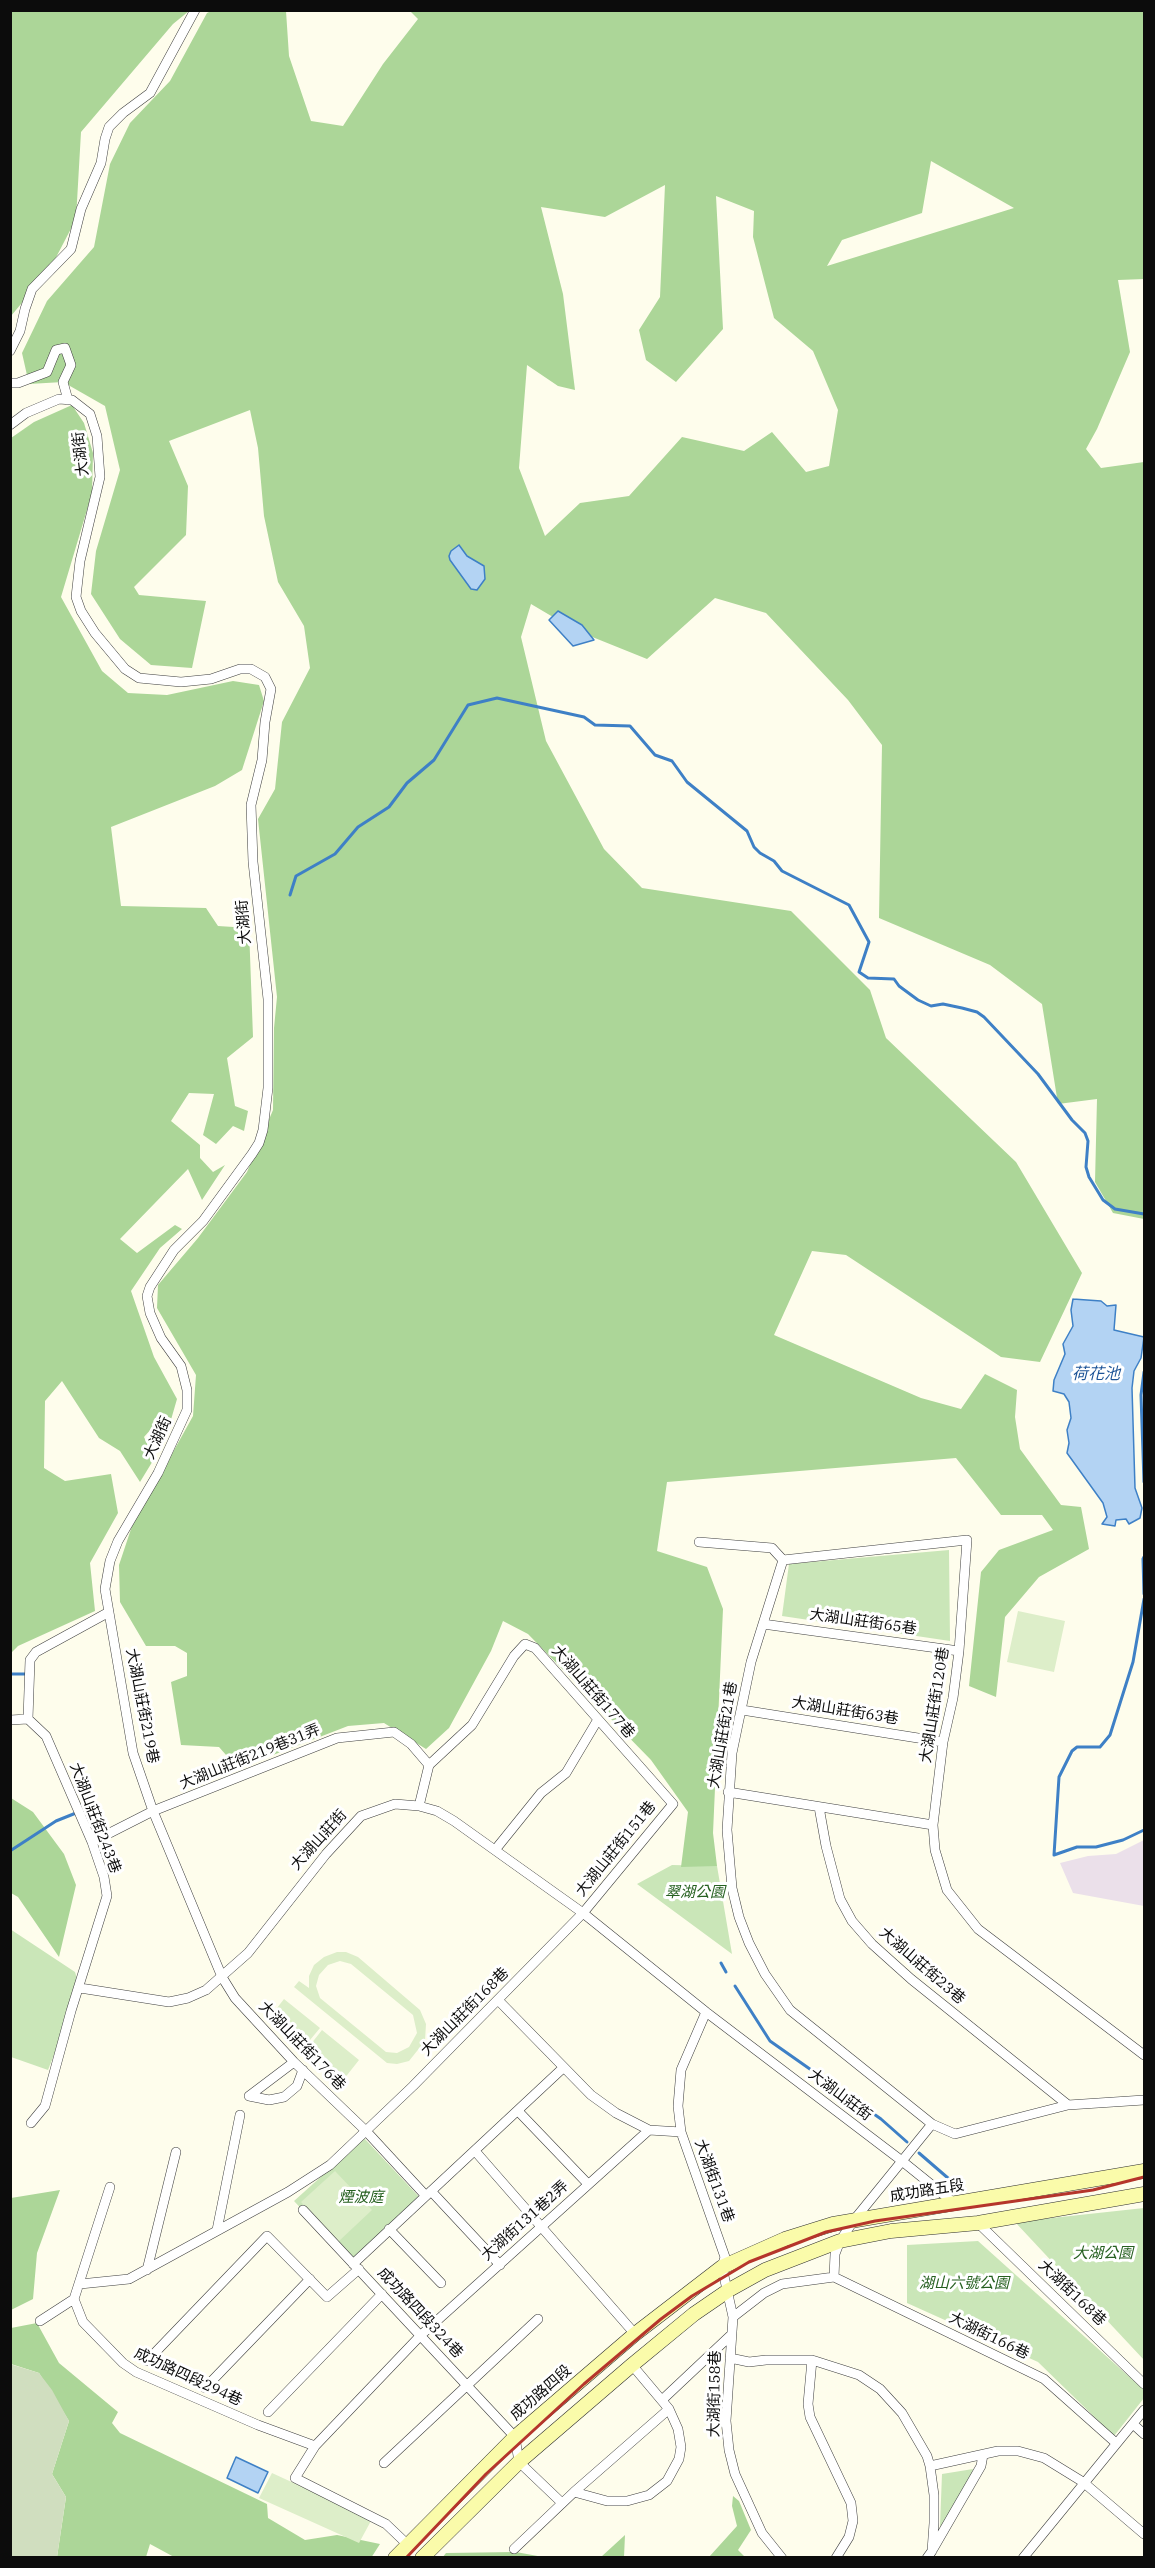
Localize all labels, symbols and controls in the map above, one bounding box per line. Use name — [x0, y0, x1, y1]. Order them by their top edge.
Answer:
street label: 大湖街 — [69, 431, 93, 477]
street label: 大湖街 — [233, 899, 255, 945]
water label: 荷花池 — [1072, 1364, 1120, 1384]
street label: 大湖街 — [140, 1414, 176, 1462]
street label: 大湖山莊街65巷 — [808, 1606, 918, 1638]
street label: 大湖山莊街177巷 — [548, 1642, 638, 1742]
street label: 大湖山莊街120巷 — [917, 1646, 953, 1764]
street label: 大湖山莊街219巷 — [122, 1647, 162, 1765]
street label: 大湖山莊街21巷 — [705, 1680, 741, 1790]
street label: 大湖山莊街63巷 — [790, 1694, 900, 1728]
street label: 大湖山莊街219巷31弄 — [177, 1721, 323, 1793]
street label: 大湖山莊街243巷 — [66, 1760, 124, 1876]
street label: 大湖山莊街151巷 — [572, 1798, 660, 1900]
street label: 大湖山莊街 — [287, 1806, 351, 1874]
park label: 翠湖公園 — [665, 1884, 725, 1902]
street label: 大湖山莊街23巷 — [875, 1924, 969, 2008]
street label: 大湖山莊街168巷 — [417, 1964, 513, 2060]
street label: 大湖山莊街176巷 — [255, 1998, 349, 2094]
street label: 大湖山莊街 — [805, 2065, 875, 2125]
street label: 大湖街131巷 — [691, 2137, 737, 2225]
street label: 成功路五段 — [889, 2176, 965, 2206]
street label: 大湖街131巷2弄 — [478, 2177, 572, 2265]
park label: 煙波庭 — [339, 2189, 383, 2207]
park label: 大湖公園 — [1073, 2245, 1133, 2263]
street label: 大湖街168巷 — [1034, 2256, 1110, 2330]
street label: 成功路四段324巷 — [374, 2264, 466, 2362]
park label: 湖山六號公園 — [919, 2275, 1009, 2293]
street label: 大湖街166巷 — [946, 2309, 1032, 2363]
street label: 成功路四段294巷 — [131, 2344, 245, 2410]
street label: 大湖街158巷 — [705, 2350, 725, 2438]
street label: 成功路四段 — [507, 2362, 575, 2424]

